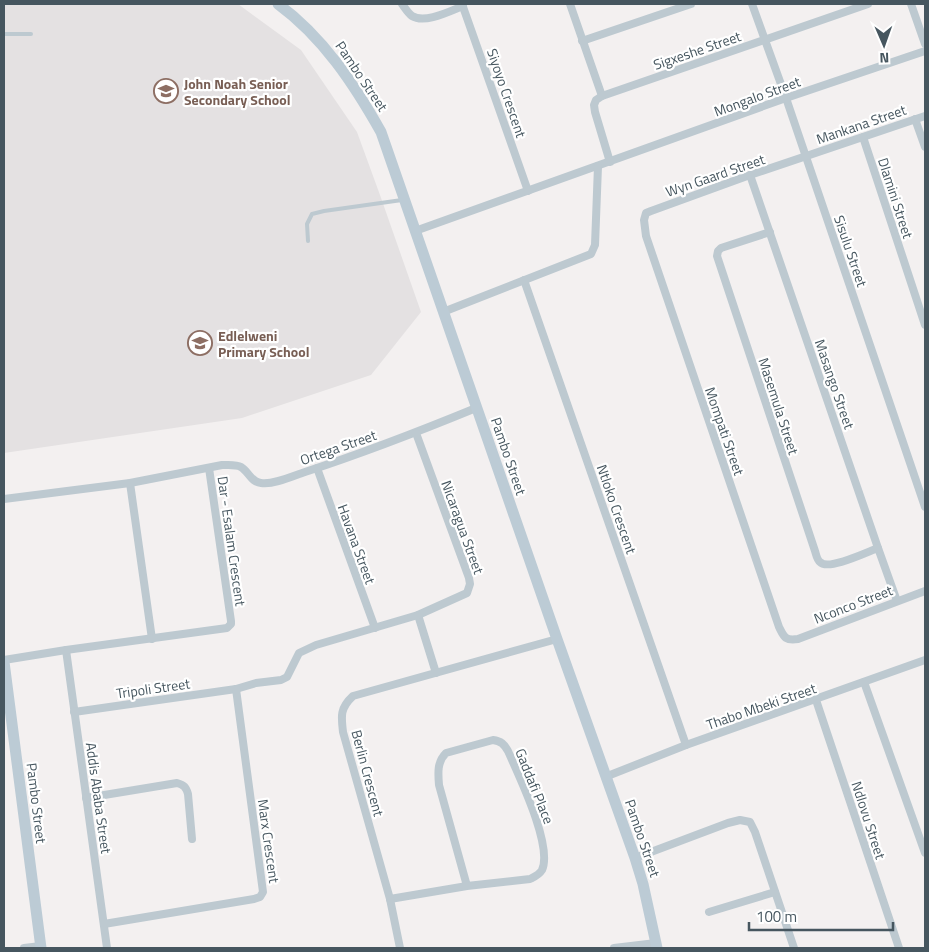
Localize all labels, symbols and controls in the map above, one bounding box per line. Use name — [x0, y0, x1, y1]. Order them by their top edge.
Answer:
north arrow — [859, 20, 909, 70]
street label: Sigxeshe Street — [650, 25, 744, 75]
street label: Pambo Street — [331, 37, 393, 115]
street label: Siyoyo Crescent — [482, 46, 532, 140]
text: N — [879, 48, 890, 69]
street label: Mongalo Street — [711, 71, 803, 121]
place label: John Noah Senior Secondary School — [184, 73, 291, 110]
school or university icon: John Noah Senior Secondary School — [153, 78, 179, 104]
street label: Mankana Street — [813, 99, 909, 149]
street label: Wyn Gaard Street — [663, 148, 768, 202]
street label: Dlamini Street — [873, 155, 919, 241]
street label: Sisulu Street — [829, 212, 873, 290]
place label: Edlelweni Primary School — [218, 325, 310, 362]
school or university icon: Edlelweni Primary School — [187, 330, 213, 356]
street label: Masango Street — [810, 336, 860, 432]
street label: Masemula Street — [753, 355, 805, 457]
street label: Mompati Street — [700, 384, 750, 478]
street label: Pambo Street — [486, 414, 532, 498]
street label: Ortega Street — [297, 424, 379, 470]
street label: Ntloko Crescent — [592, 461, 642, 557]
street label: Dar - Esalam Crescent — [212, 475, 252, 607]
street label: Nicaragua Street — [436, 477, 490, 577]
street label: Havana Street — [333, 501, 381, 587]
street label: Nconco Street — [811, 579, 896, 629]
street label: Tripoli Street — [115, 672, 191, 704]
street label: Thabo Mbeki Street — [703, 677, 819, 735]
street label: Berlin Crescent — [346, 727, 390, 819]
street label: Addis Ababa Street — [81, 741, 117, 855]
street label: Gaddafi Place — [510, 745, 560, 827]
street label: Pambo Street — [22, 762, 52, 844]
street label: Ndlovu Street — [847, 778, 891, 862]
street label: Pambo Street — [620, 796, 666, 880]
street label: Marx Crescent — [253, 798, 285, 884]
scale bar — [749, 900, 893, 932]
text: 100 m — [756, 905, 797, 928]

